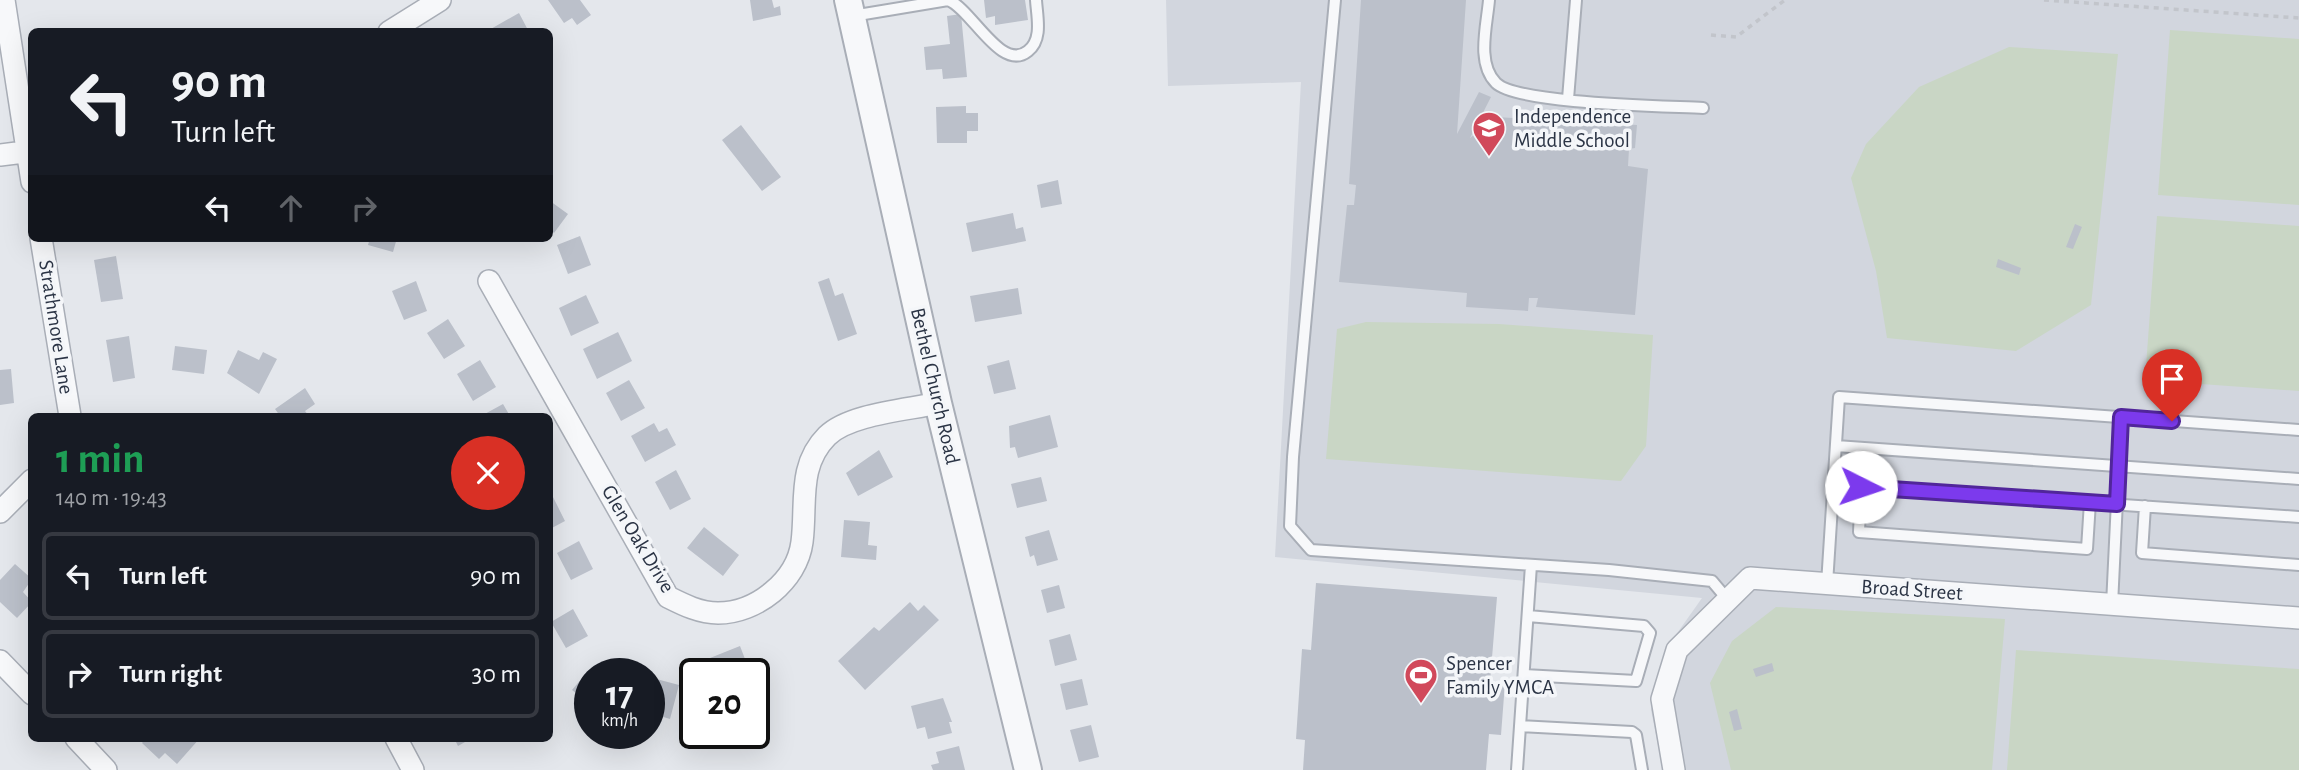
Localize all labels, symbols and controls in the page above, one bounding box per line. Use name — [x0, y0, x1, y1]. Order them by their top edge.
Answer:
icon: left — [56, 56, 147, 147]
text: 90 m — [171, 58, 267, 107]
place label: Independence Middle School — [1514, 106, 1631, 151]
school or university icon: Independence Middle School — [1470, 109, 1508, 158]
text: Turn left — [171, 116, 275, 148]
icon: left — [199, 189, 237, 227]
icon: ahead — [272, 189, 310, 227]
icon: right — [345, 189, 383, 227]
street label: Strathmore Lane — [35, 258, 77, 396]
street label: Bethel Church Road — [907, 306, 963, 466]
pin — [2142, 349, 2202, 421]
icon: arrive — [2153, 360, 2191, 398]
button: close — [451, 436, 525, 510]
text: 1 min — [56, 438, 145, 480]
position arrow — [1824, 450, 1898, 524]
street label: Glen Oak Drive — [598, 482, 678, 596]
text: 140 m · 19:43 — [56, 487, 167, 510]
icon: left — [60, 557, 98, 595]
text: Turn left — [119, 563, 207, 589]
text: 90 m — [470, 563, 521, 589]
street label: Broad Street — [1861, 576, 1964, 604]
place label: Spencer Family YMCA — [1446, 653, 1554, 698]
icon: right — [60, 655, 98, 693]
sports icon: Spencer Family YMCA — [1402, 656, 1440, 705]
speed limit sign: 20 — [679, 658, 770, 749]
text: Turn right — [119, 661, 222, 687]
text: 30 m — [471, 661, 521, 687]
text: 17 — [606, 677, 633, 712]
text: km/h — [601, 712, 638, 730]

